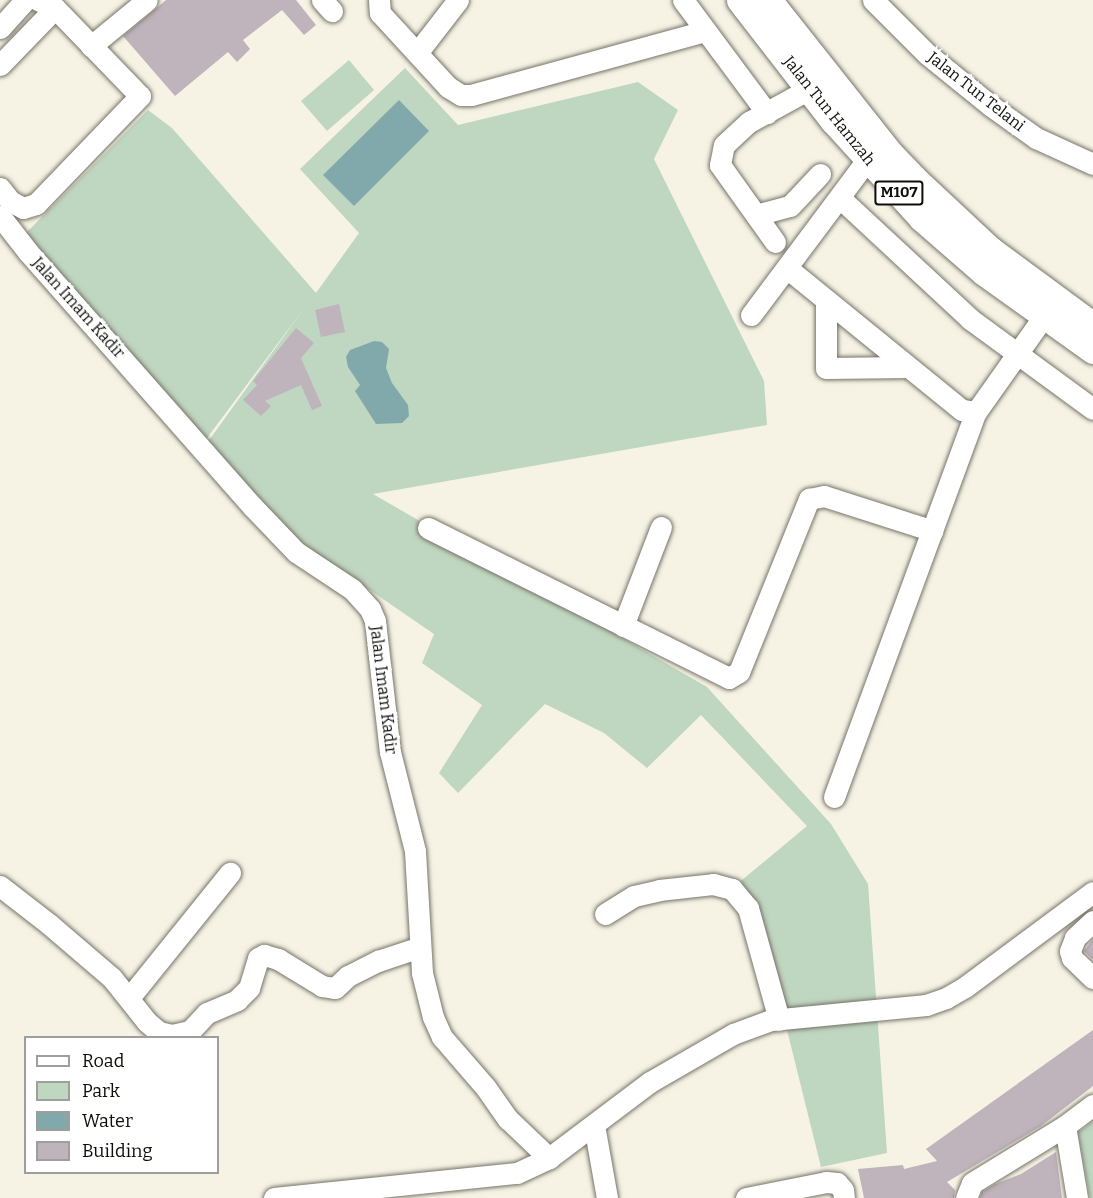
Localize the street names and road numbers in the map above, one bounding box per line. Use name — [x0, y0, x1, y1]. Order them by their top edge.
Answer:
street label: Jalan Tun Telani — [924, 48, 1028, 136]
street label: Jalan Tun Hamzah — [779, 52, 879, 170]
road number: M107 — [874, 181, 924, 205]
street label: Jalan Imam Kadir — [28, 254, 128, 362]
street label: Jalan Imam Kadir — [366, 625, 400, 755]

